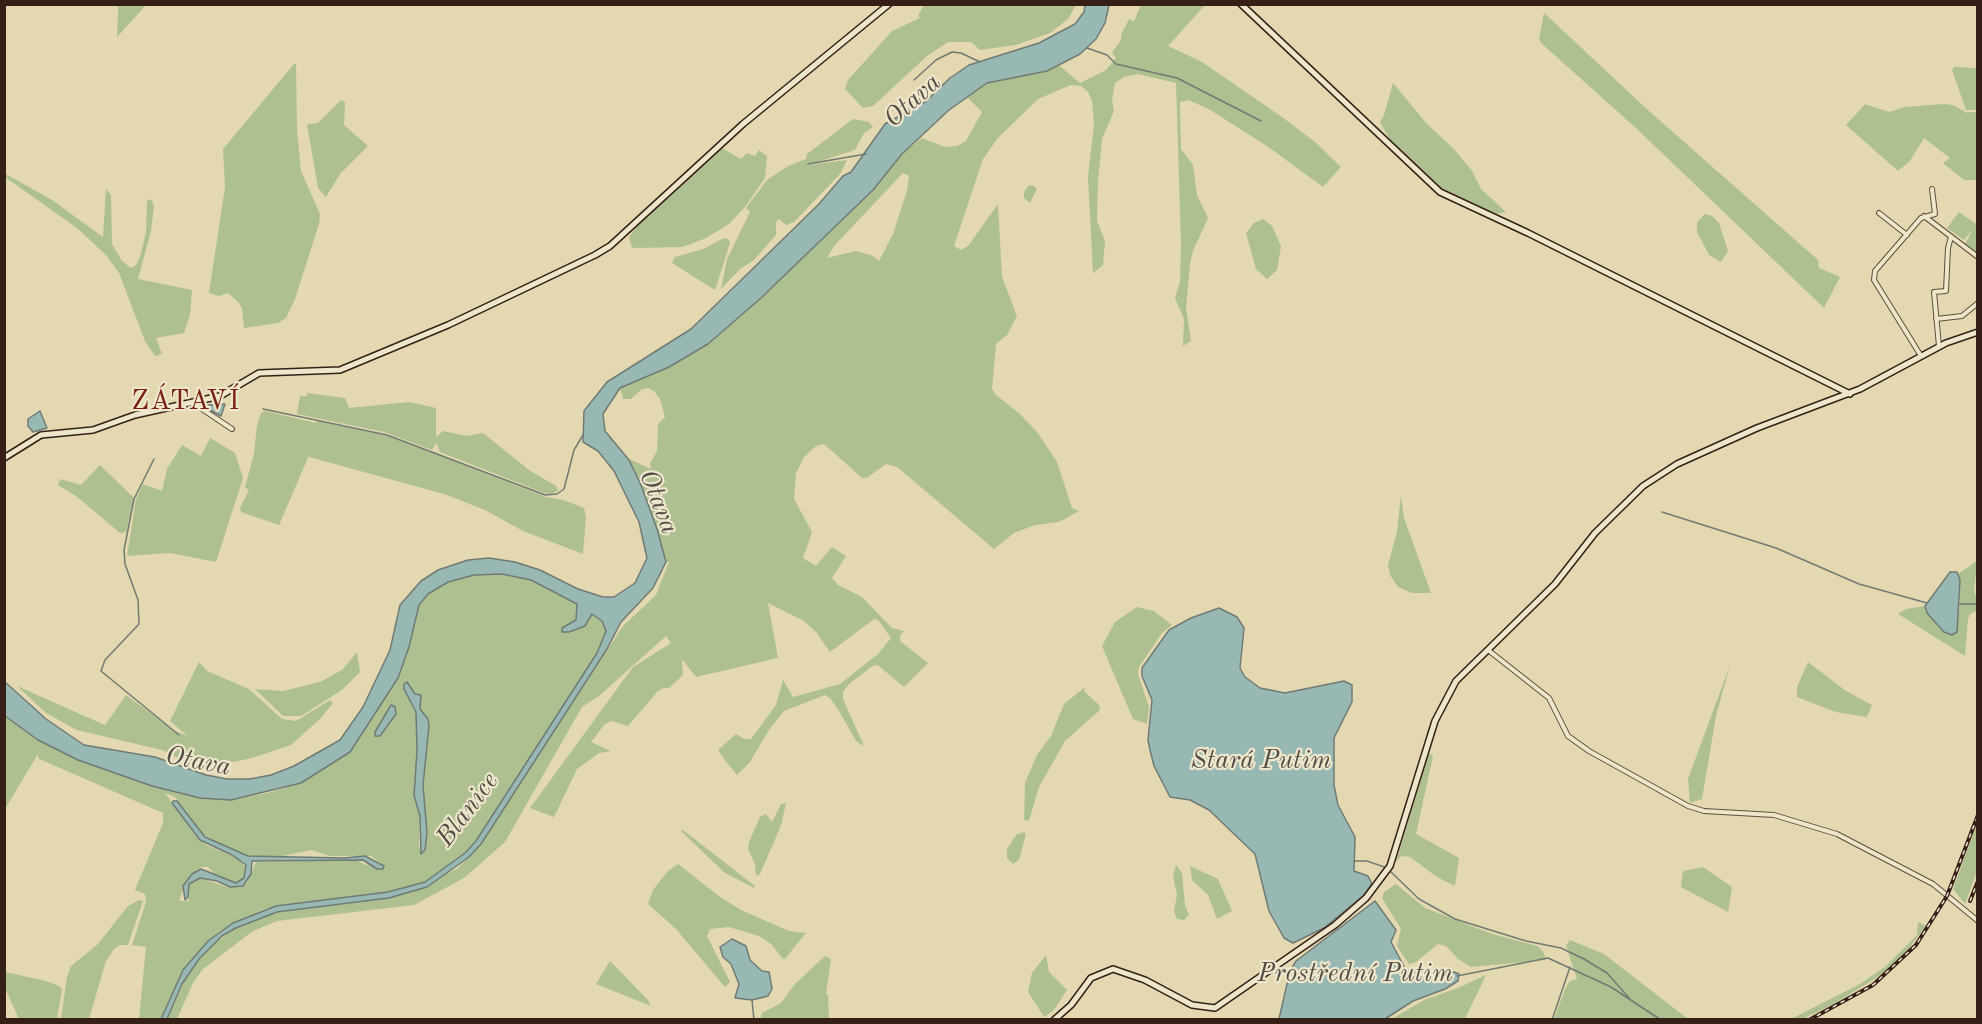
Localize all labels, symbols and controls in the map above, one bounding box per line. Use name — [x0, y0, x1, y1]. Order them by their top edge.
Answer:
water label: Otava — [878, 67, 948, 135]
district label: ZÁTAVÍ — [131, 386, 241, 418]
water label: Otava — [632, 465, 684, 539]
water label: Otava — [162, 740, 234, 784]
water label: Stará Putim — [1191, 745, 1331, 777]
water label: Blanice — [430, 767, 506, 853]
water label: Prostřední Putim — [1257, 958, 1453, 990]

